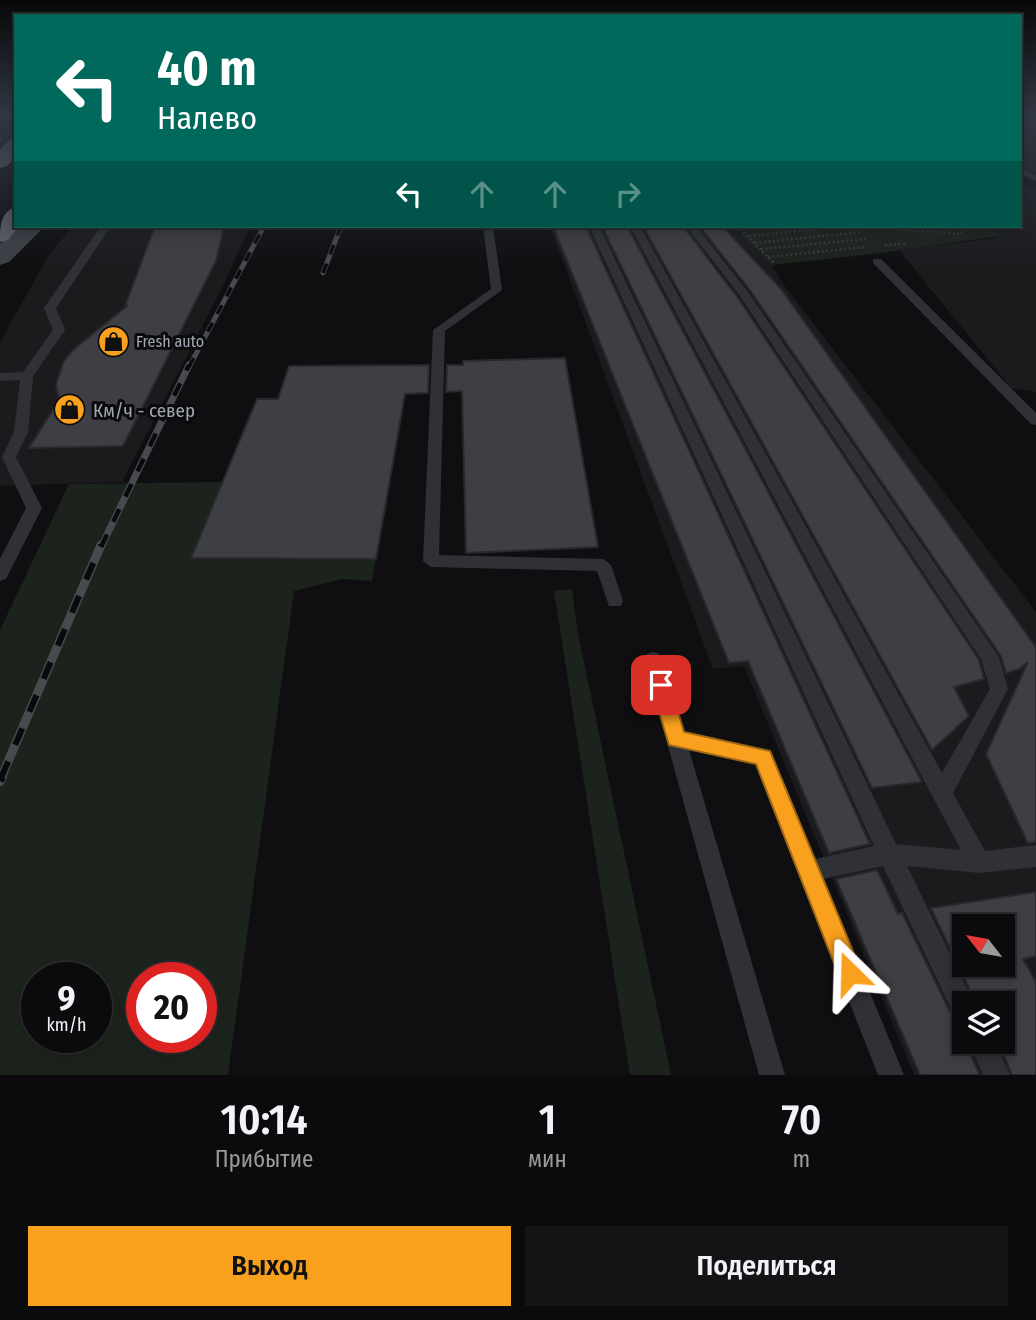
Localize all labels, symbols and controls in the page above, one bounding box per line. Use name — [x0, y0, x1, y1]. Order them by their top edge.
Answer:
text: 40 m — [157, 39, 257, 98]
icon: left — [42, 42, 133, 133]
text: Налево — [157, 99, 257, 137]
icon: left — [390, 175, 428, 213]
icon: ahead — [463, 175, 501, 213]
icon: ahead — [536, 175, 574, 213]
icon: right — [609, 175, 647, 213]
shop icon: Fresh auto — [96, 324, 130, 358]
place label: Fresh auto — [136, 332, 204, 351]
shop icon: Км/ч - север — [53, 393, 87, 427]
place label: Км/ч - север — [93, 399, 195, 422]
pin — [631, 655, 691, 715]
icon: arrive — [642, 666, 680, 704]
north arrow — [952, 914, 1015, 976]
map controls — [952, 914, 1015, 1054]
position arrow — [813, 936, 887, 1010]
speed limit sign: 20 — [126, 962, 217, 1053]
text: 9 — [57, 977, 76, 1019]
button: layers — [952, 991, 1015, 1054]
text: km/h — [46, 1014, 87, 1036]
text: 10:14 — [221, 1095, 308, 1145]
text: 1 — [539, 1095, 556, 1145]
text: 70 — [781, 1095, 821, 1145]
text: Прибытие — [215, 1145, 313, 1173]
text: мин — [528, 1145, 567, 1173]
text: m — [792, 1145, 810, 1173]
button: Выход — [28, 1226, 511, 1306]
button: Поделиться — [525, 1226, 1008, 1306]

